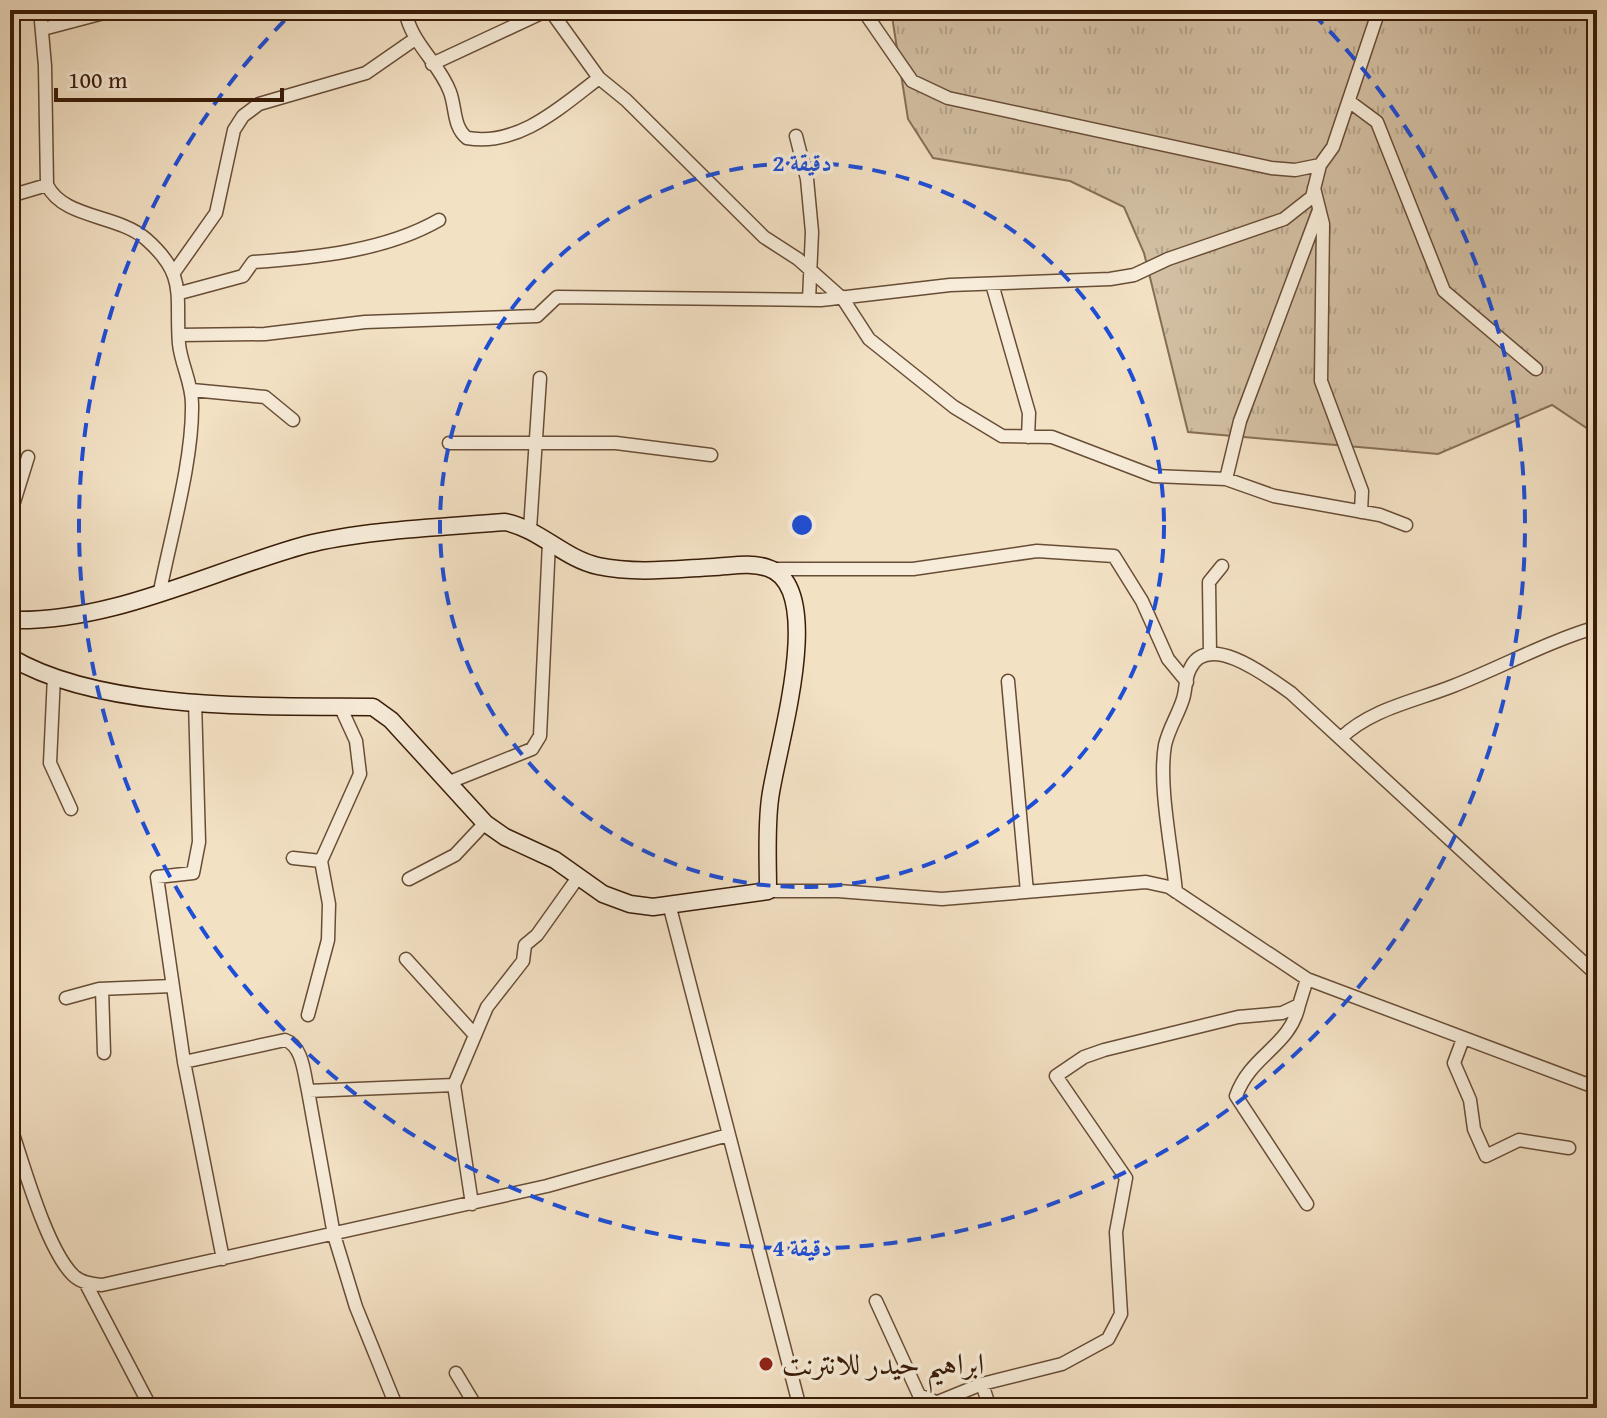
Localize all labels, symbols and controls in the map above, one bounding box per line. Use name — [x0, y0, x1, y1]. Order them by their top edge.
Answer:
scale bar — [56, 52, 282, 102]
text: 100 m — [68, 62, 128, 97]
text: 2 دقيقة — [772, 145, 832, 180]
centre of rings — [788, 511, 816, 539]
text: 4 دقيقة — [772, 1230, 832, 1265]
place label: ابراهيم حيدر للانترنت — [782, 1341, 984, 1393]
marker: ابراهيم حيدر للانترنت — [757, 1355, 775, 1373]

